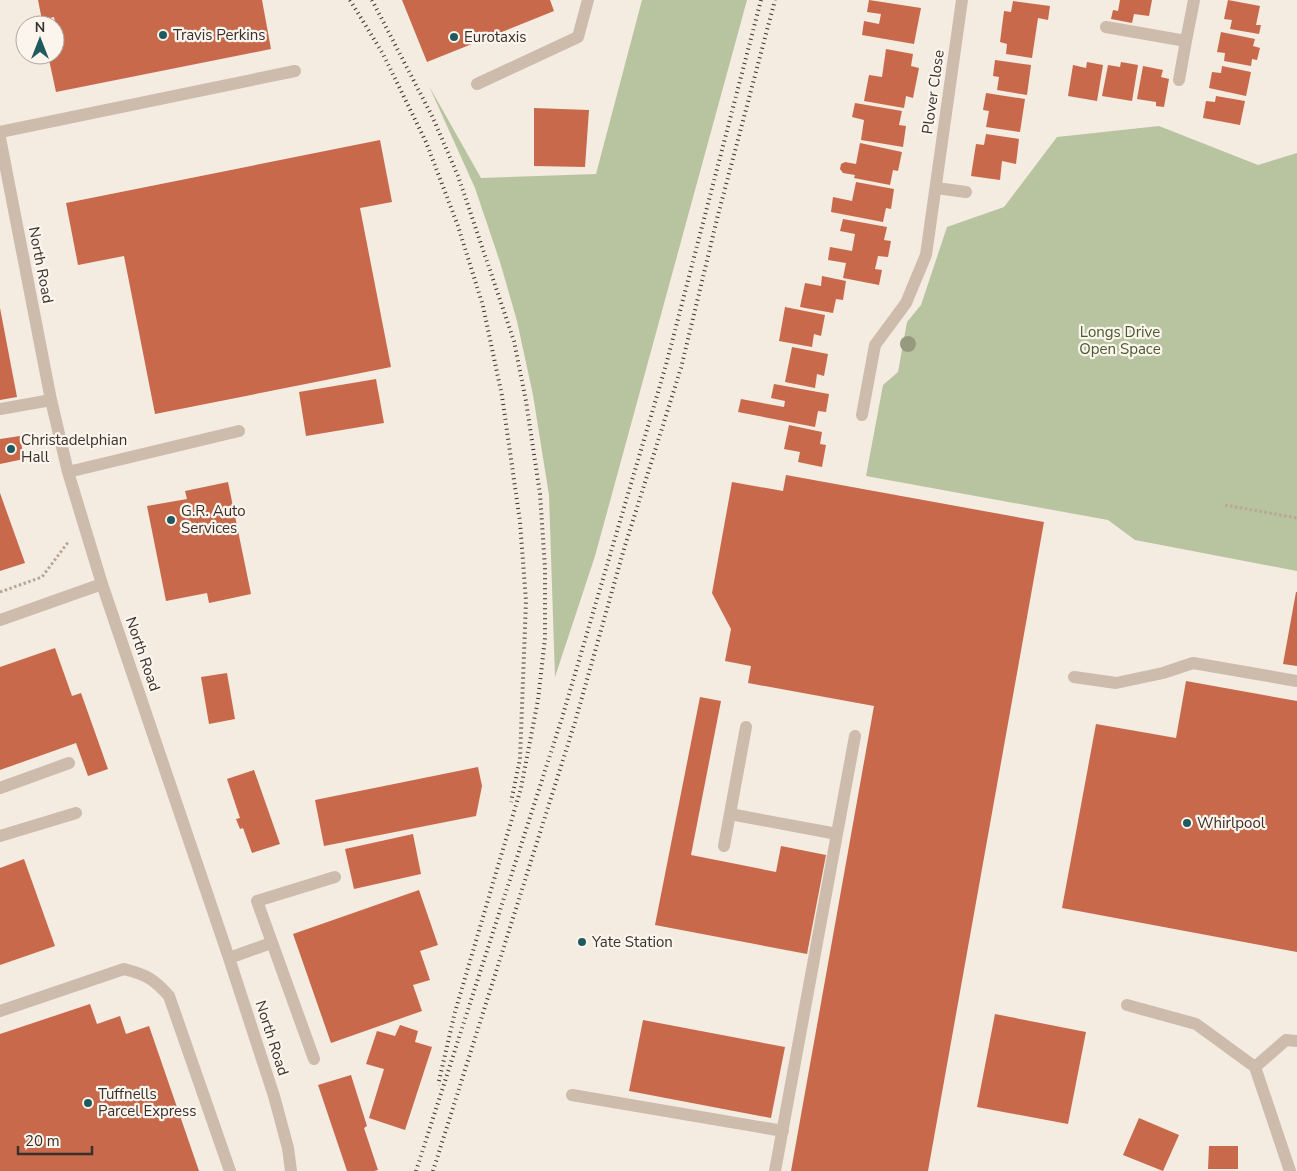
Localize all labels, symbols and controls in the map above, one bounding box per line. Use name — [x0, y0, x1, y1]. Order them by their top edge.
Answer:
north arrow — [15, 15, 65, 65]
text: N — [35, 18, 45, 37]
place label: Travis Perkins — [173, 25, 266, 45]
place label: Eurotaxis — [464, 27, 526, 47]
marker: Travis Perkins — [157, 29, 169, 41]
marker: Eurotaxis — [448, 31, 460, 43]
street label: Plover Close — [917, 49, 949, 135]
street label: North Road — [24, 225, 58, 305]
park label: Longs Drive Open Space — [1079, 322, 1161, 359]
place label: Christadelphian Hall — [21, 430, 127, 467]
marker: Christadelphian Hall — [5, 443, 17, 455]
place label: G.R. Auto Services — [181, 501, 246, 538]
marker: G.R. Auto Services — [165, 514, 177, 526]
street label: North Road — [121, 614, 165, 694]
place label: Whirlpool — [1197, 813, 1266, 833]
marker: Whirlpool — [1181, 817, 1193, 829]
place label: Yate Station — [591, 932, 673, 952]
marker: Yate Station — [576, 936, 588, 948]
street label: North Road — [250, 998, 294, 1078]
place label: Tuffnells Parcel Express — [98, 1084, 196, 1121]
marker: Tuffnells Parcel Express — [82, 1097, 94, 1109]
scale bar — [18, 1124, 91, 1156]
text: 20 m — [25, 1131, 60, 1151]

